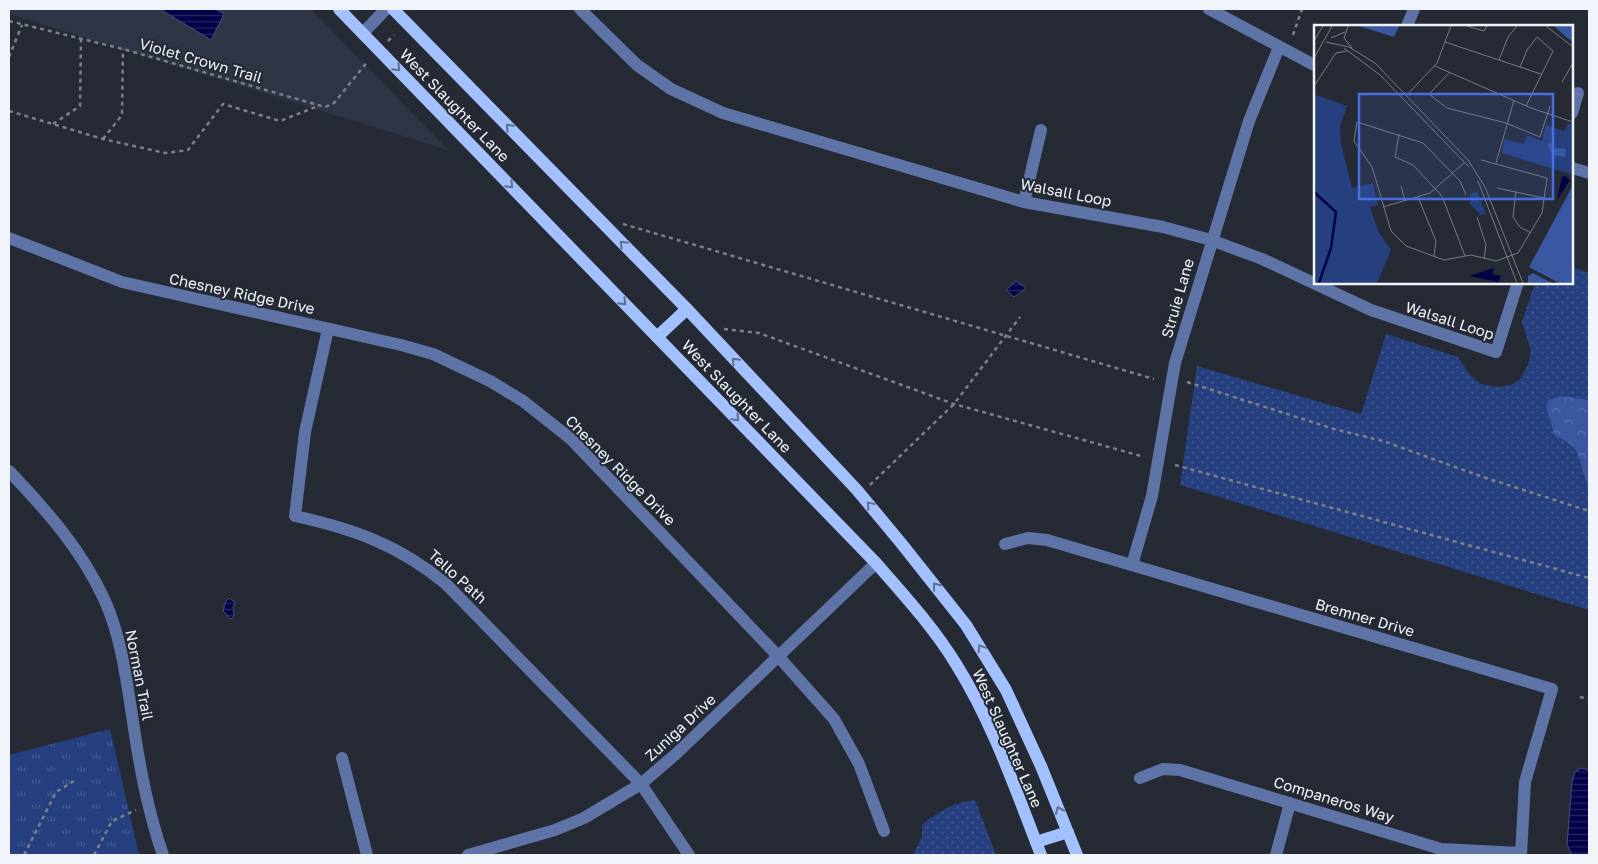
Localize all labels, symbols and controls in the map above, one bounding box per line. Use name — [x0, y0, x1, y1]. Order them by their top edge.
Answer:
inset map — [1314, 25, 1573, 284]
street label: Violet Crown Trail — [137, 34, 265, 86]
street label: West Slaughter Lane — [396, 45, 514, 165]
one-way arrow — [391, 62, 400, 71]
one-way arrow — [506, 124, 515, 133]
street label: Walsall Loop — [1019, 174, 1113, 210]
one-way arrow — [504, 179, 513, 188]
one-way arrow — [620, 240, 629, 249]
street label: Struie Lane — [1157, 256, 1197, 340]
street label: Chesney Ridge Drive — [168, 269, 317, 317]
one-way arrow — [617, 296, 626, 305]
street label: Walsall Loop — [1403, 297, 1497, 343]
street label: West Slaughter Lane — [678, 336, 796, 456]
one-way arrow — [732, 357, 741, 366]
street label: Chesney Ridge Drive — [562, 411, 680, 529]
one-way arrow — [730, 413, 739, 422]
one-way arrow — [867, 502, 876, 511]
street label: Tello Path — [425, 545, 491, 607]
one-way arrow — [933, 583, 941, 592]
street label: Bremner Drive — [1313, 594, 1417, 640]
street label: Norman Trail — [122, 628, 158, 722]
one-way arrow — [977, 645, 987, 654]
street label: West Slaughter Lane — [969, 666, 1047, 810]
street label: Zuniga Drive — [641, 690, 719, 764]
street label: Companeros Way — [1272, 772, 1397, 826]
one-way arrow — [1055, 806, 1065, 815]

